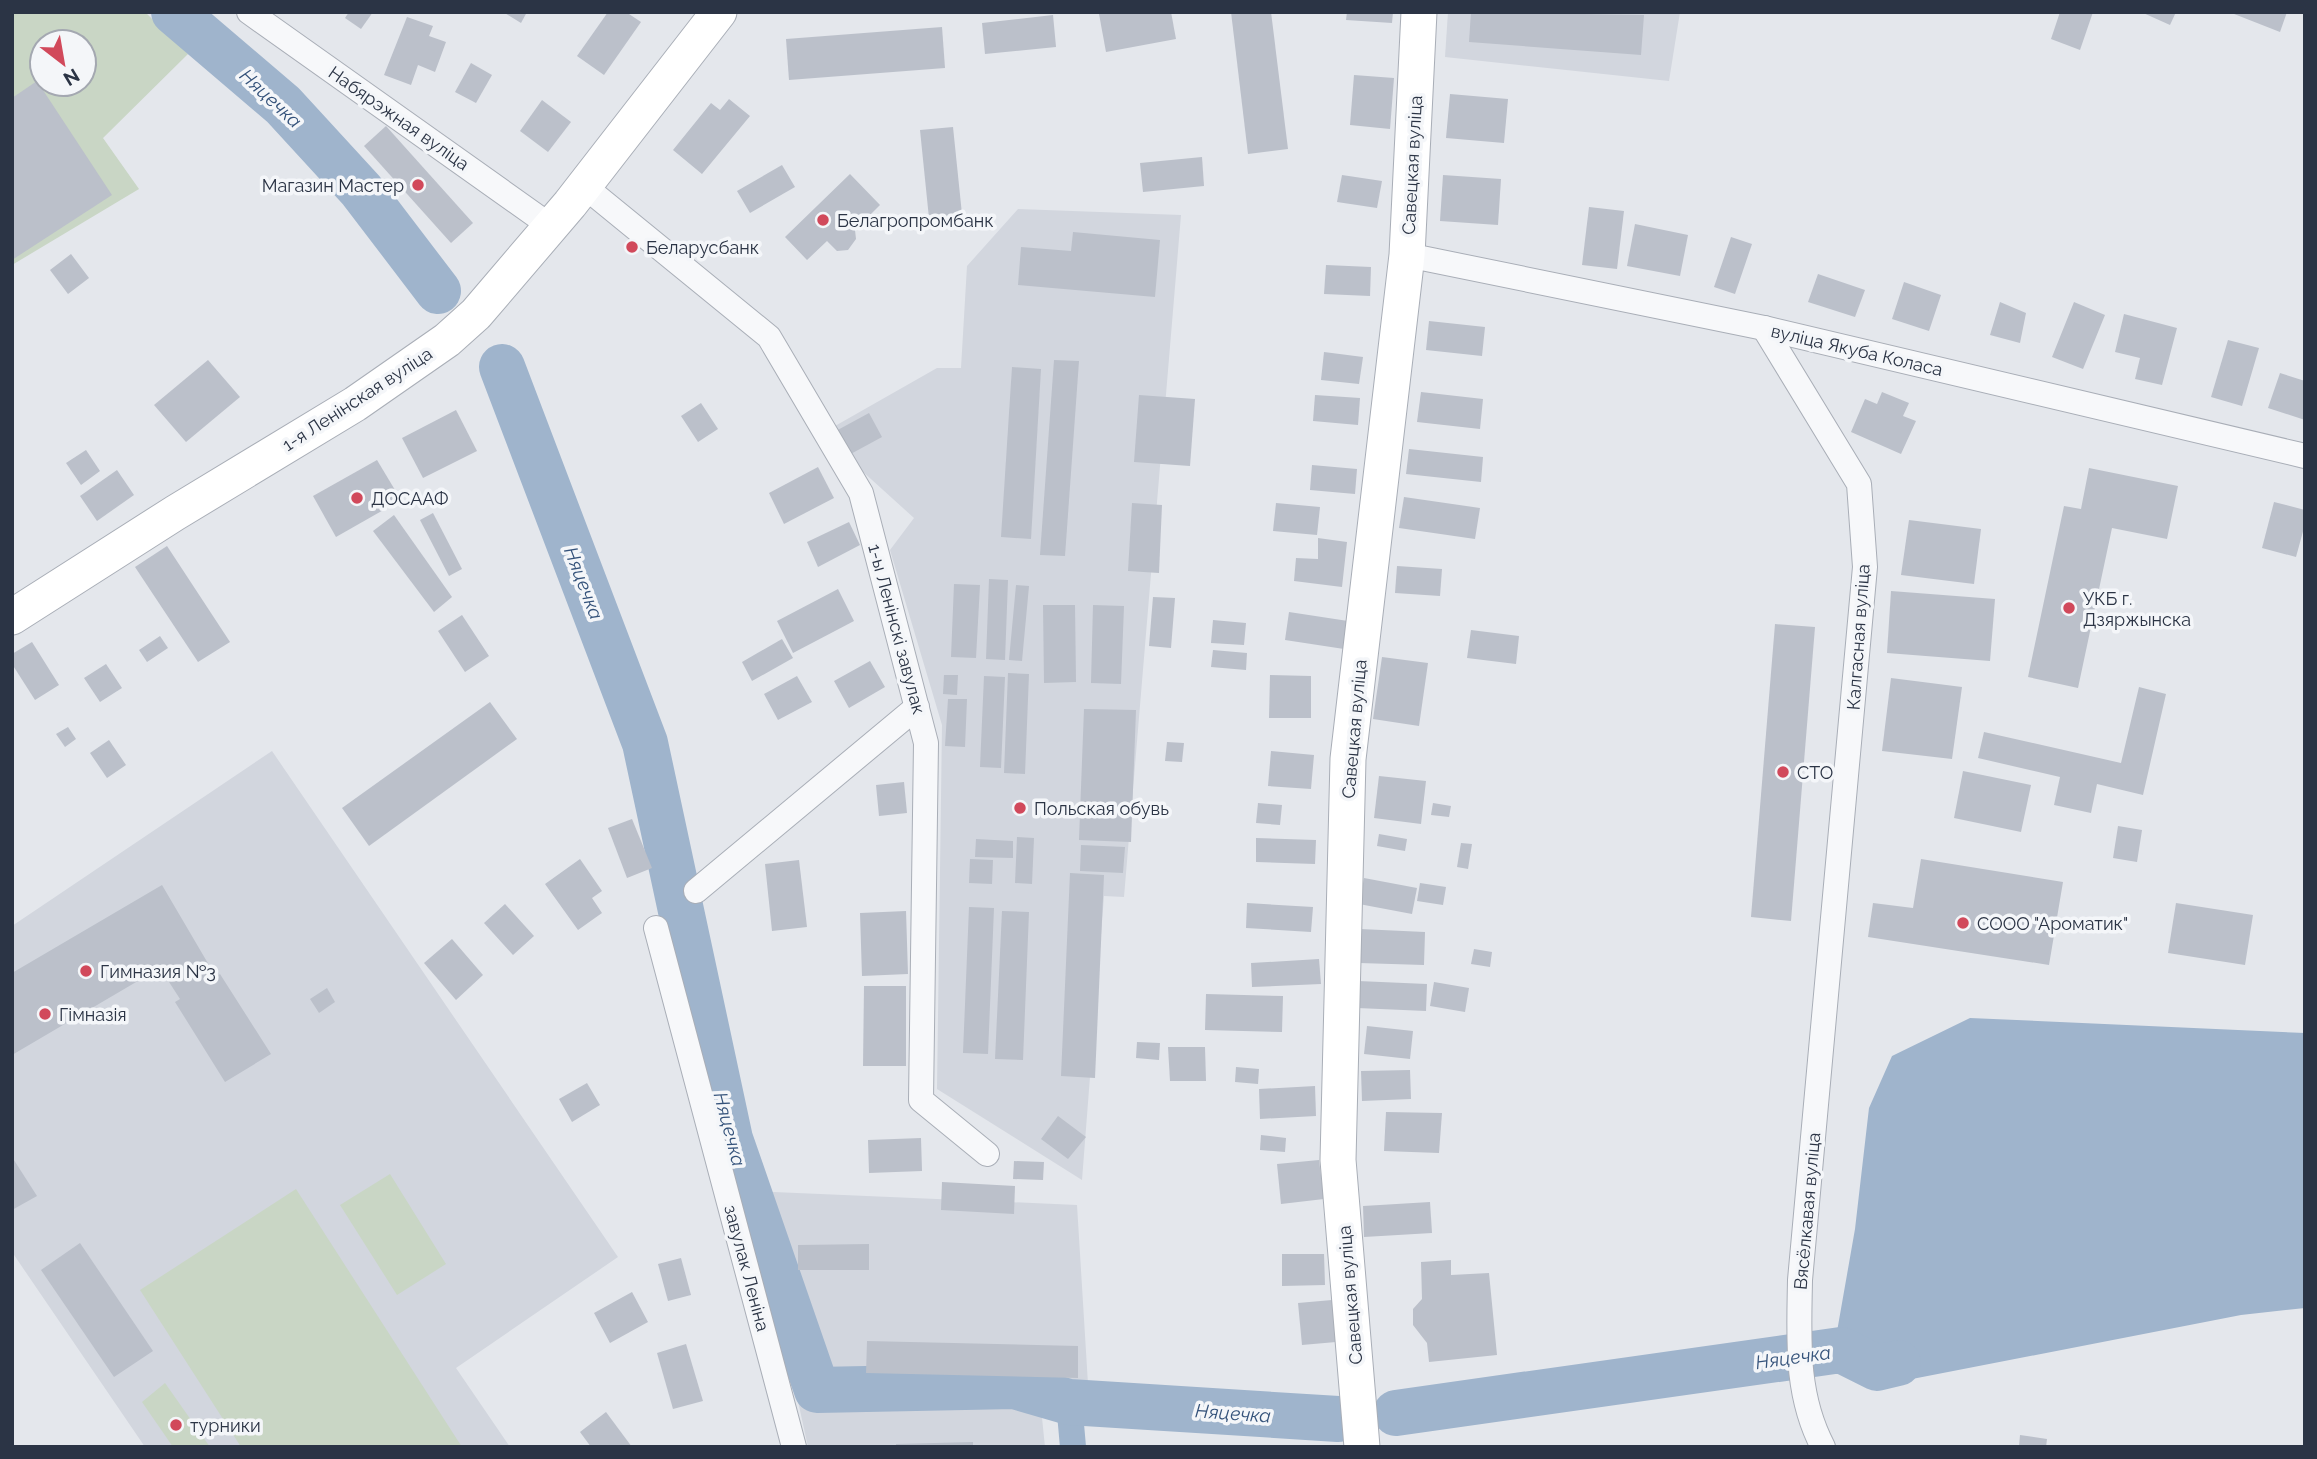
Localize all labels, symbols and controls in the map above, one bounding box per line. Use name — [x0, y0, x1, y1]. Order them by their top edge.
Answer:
north arrow — [28, 28, 98, 98]
street label: Набярэжная вуліца — [325, 62, 473, 174]
text: N — [60, 64, 84, 91]
water label: Няцечка — [236, 64, 306, 132]
street label: Савецкая вуліца — [1398, 95, 1426, 235]
place label: Магазин Мастер — [262, 175, 404, 196]
marker: Магазин Мастер — [410, 177, 426, 193]
place label: Белагропромбанк — [837, 210, 994, 231]
marker: Белагропромбанк — [815, 212, 831, 228]
place label: Беларусбанк — [646, 237, 759, 258]
marker: Беларусбанк — [624, 239, 640, 255]
street label: вуліца Якуба Коласа — [1769, 320, 1945, 380]
street label: 1-я Ленінская вуліца — [278, 343, 436, 455]
place label: ДОСААФ — [371, 488, 449, 509]
marker: ДОСААФ — [349, 490, 365, 506]
street label: 1-ы Ленінскі завулак — [864, 542, 930, 716]
water label: Няцечка — [560, 544, 608, 622]
street label: Калгасная вуліца — [1842, 563, 1874, 711]
place label: УКБ г. Дзяржынска — [2083, 588, 2191, 630]
marker: УКБ г. Дзяржынска — [2061, 600, 2077, 616]
street label: Савецкая вуліца — [1337, 659, 1371, 799]
place label: СТО — [1797, 762, 1833, 783]
marker: СТО — [1775, 764, 1791, 780]
place label: Польская обувь — [1034, 798, 1169, 819]
marker: Польская обувь — [1012, 800, 1028, 816]
place label: СООО "Ароматик" — [1977, 913, 2128, 934]
marker: СООО "Ароматик" — [1955, 915, 1971, 931]
place label: Гимназия №3 — [100, 961, 216, 982]
marker: Гимназия №3 — [78, 963, 94, 979]
place label: Гімназія — [59, 1004, 127, 1025]
marker: Гімназія — [37, 1006, 53, 1022]
water label: Няцечка — [710, 1089, 750, 1169]
street label: Вясёлкавая вуліца — [1790, 1131, 1824, 1291]
street label: завулак Леніна — [720, 1203, 774, 1333]
street label: Савецкая вуліца — [1333, 1225, 1367, 1365]
water label: Няцечка — [1754, 1341, 1832, 1373]
water label: Няцечка — [1194, 1399, 1272, 1427]
place label: турники — [190, 1415, 261, 1436]
marker: турники — [168, 1417, 184, 1433]

